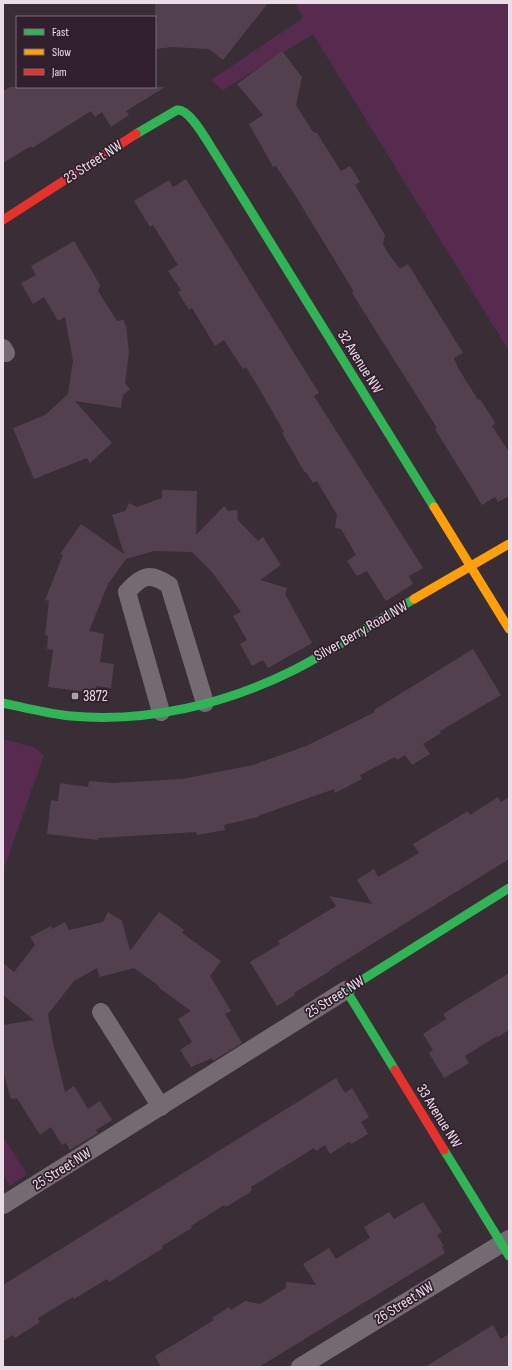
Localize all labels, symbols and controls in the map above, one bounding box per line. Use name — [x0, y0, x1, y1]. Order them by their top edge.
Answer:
legend — [16, 16, 156, 88]
text: Fast — [52, 25, 69, 40]
text: Slow — [52, 45, 71, 60]
text: Jam — [51, 65, 67, 80]
street label: 23 Street NW — [60, 136, 126, 188]
street label: 32 Avenue NW — [333, 327, 387, 397]
street label: Silver Berry Road NW — [311, 596, 411, 665]
place label: 3872 — [83, 687, 108, 706]
marker: 3872 — [70, 691, 80, 701]
street label: 25 Street NW — [302, 971, 368, 1023]
street label: 33 Avenue NW — [412, 1081, 466, 1152]
street label: 25 Street NW — [29, 1143, 95, 1195]
street label: 26 Street NW — [371, 1277, 437, 1329]

